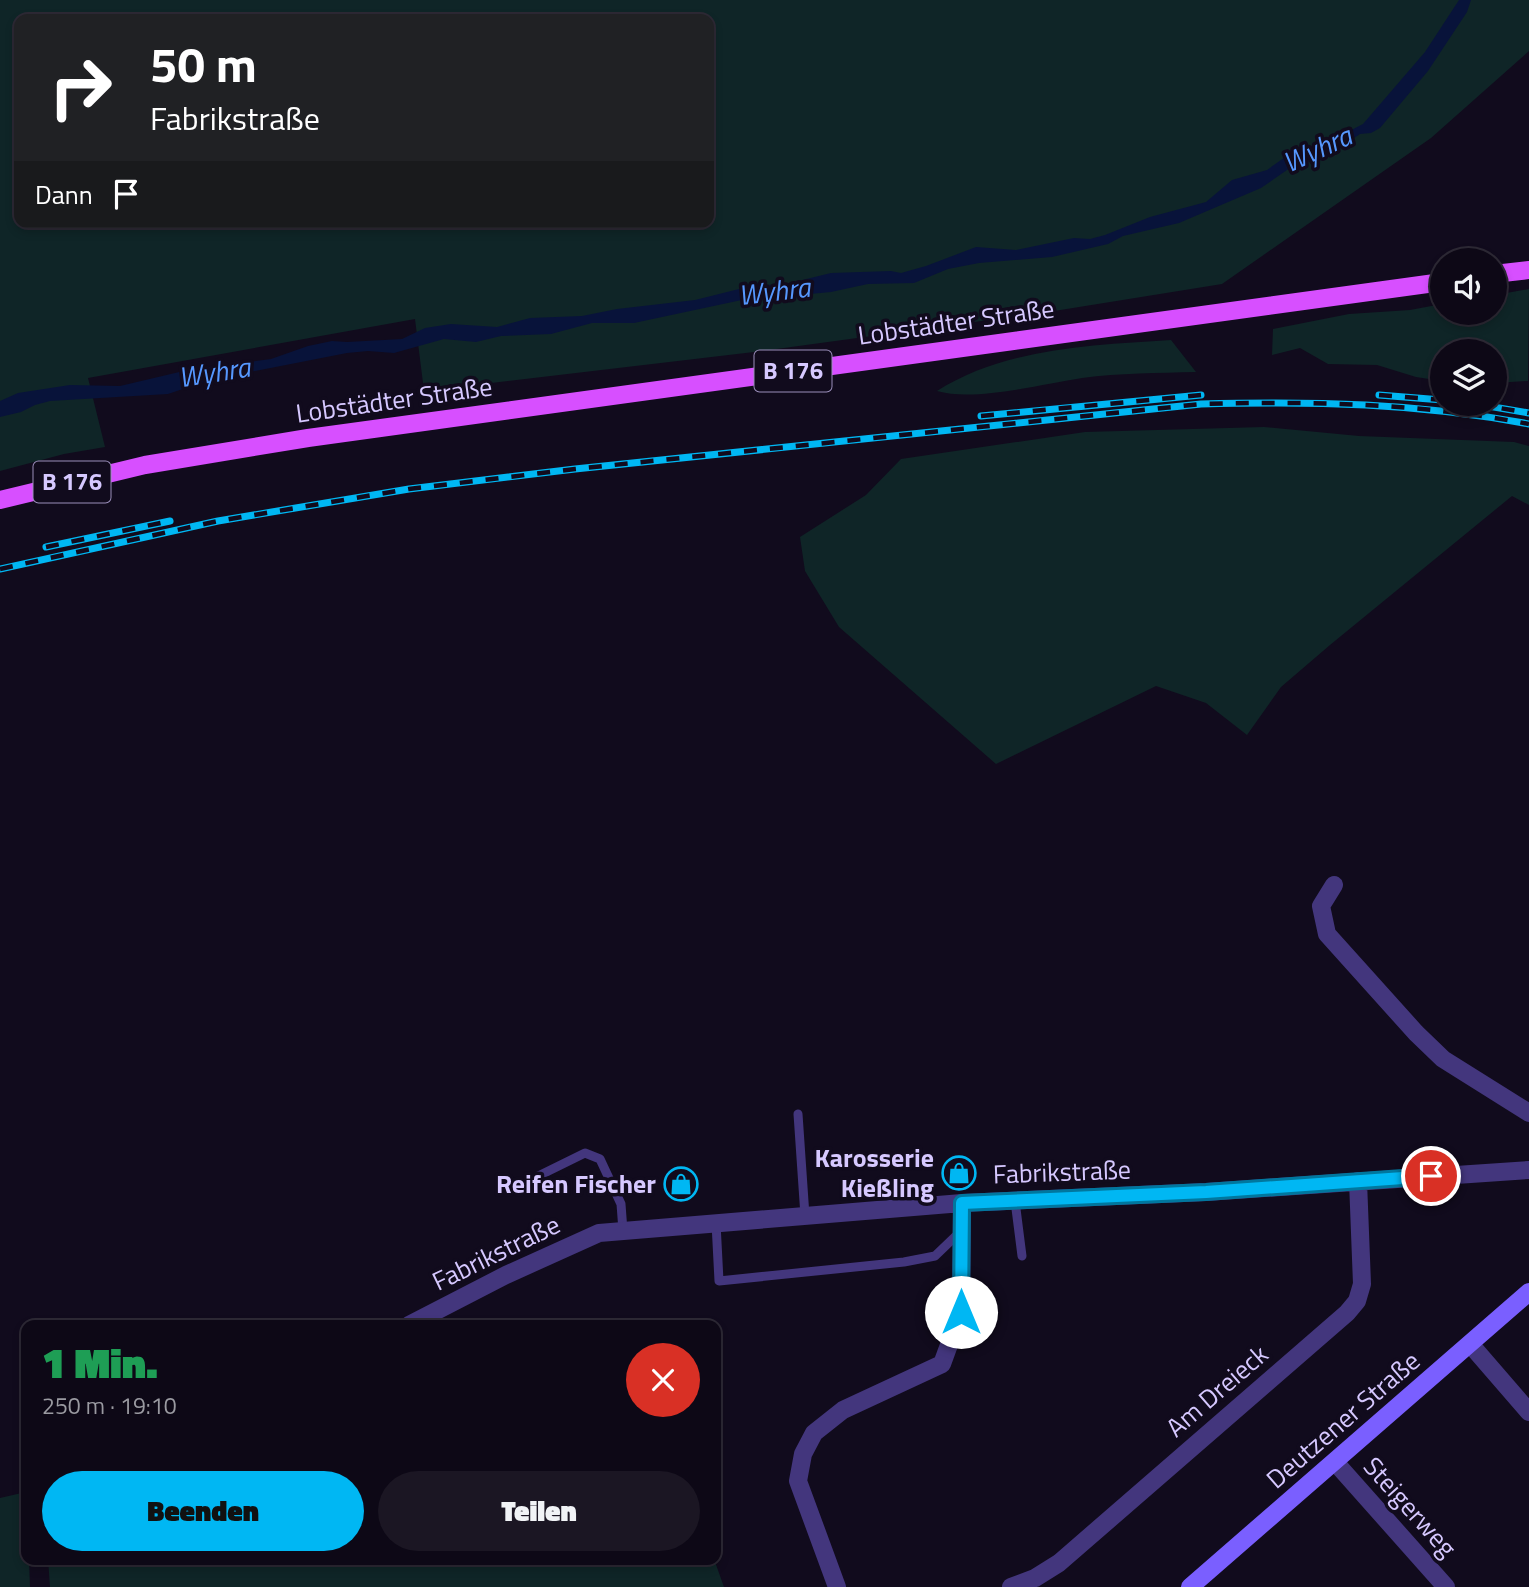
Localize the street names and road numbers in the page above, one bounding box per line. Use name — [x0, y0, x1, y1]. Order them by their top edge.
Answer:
street label: Lobstädter Straße — [855, 288, 1057, 355]
road number: B 176 — [754, 350, 832, 392]
street label: Lobstädter Straße — [293, 366, 495, 433]
road number: B 176 — [34, 462, 110, 503]
street label: Fabrikstraße — [992, 1150, 1132, 1193]
street label: Fabrikstraße — [425, 1205, 566, 1300]
street label: Am Dreieck — [1157, 1335, 1276, 1446]
street label: Deutzener Straße — [1257, 1342, 1428, 1498]
street label: Steigerweg — [1355, 1448, 1466, 1566]

